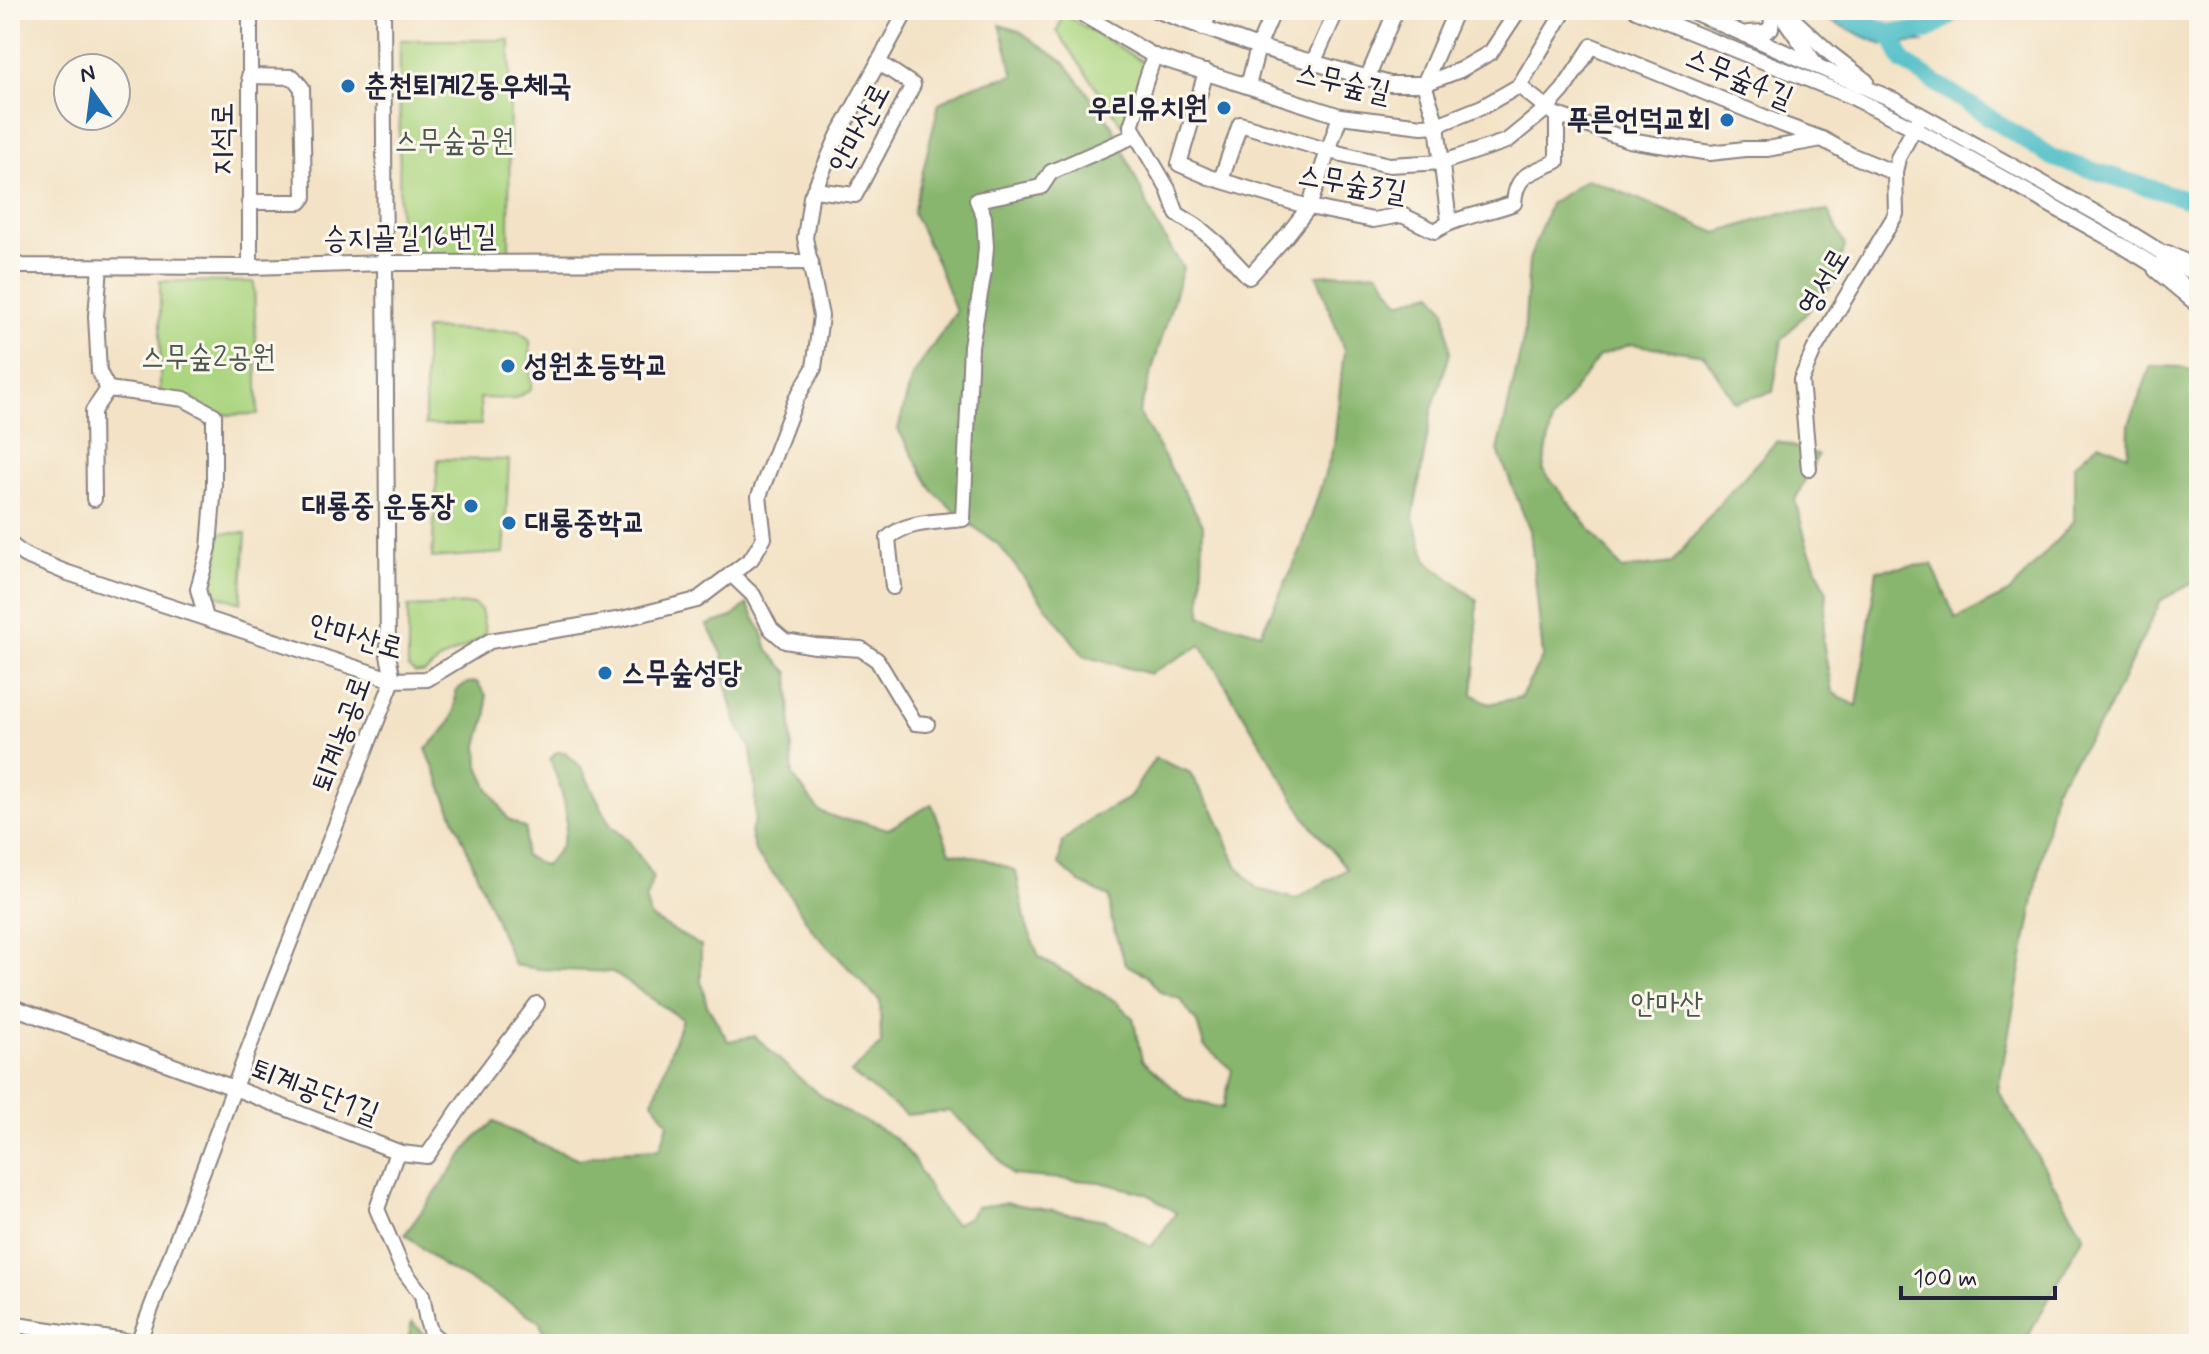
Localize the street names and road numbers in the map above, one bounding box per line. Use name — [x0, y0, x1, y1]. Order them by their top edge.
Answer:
street label: 스무숲4길 — [1679, 38, 1799, 118]
street label: 스무숲길 — [1292, 53, 1394, 113]
street label: 안마산로 — [820, 76, 900, 180]
street label: 지석로 — [204, 103, 243, 175]
street label: 스무숲3길 — [1294, 155, 1410, 213]
street label: 승지골길16번길 — [323, 217, 497, 259]
street label: 영서로 — [1789, 241, 1859, 323]
street label: 안마산로 — [304, 605, 408, 669]
street label: 퇴계농공로 — [303, 671, 381, 797]
street label: 퇴계공단1길 — [245, 1050, 385, 1134]

